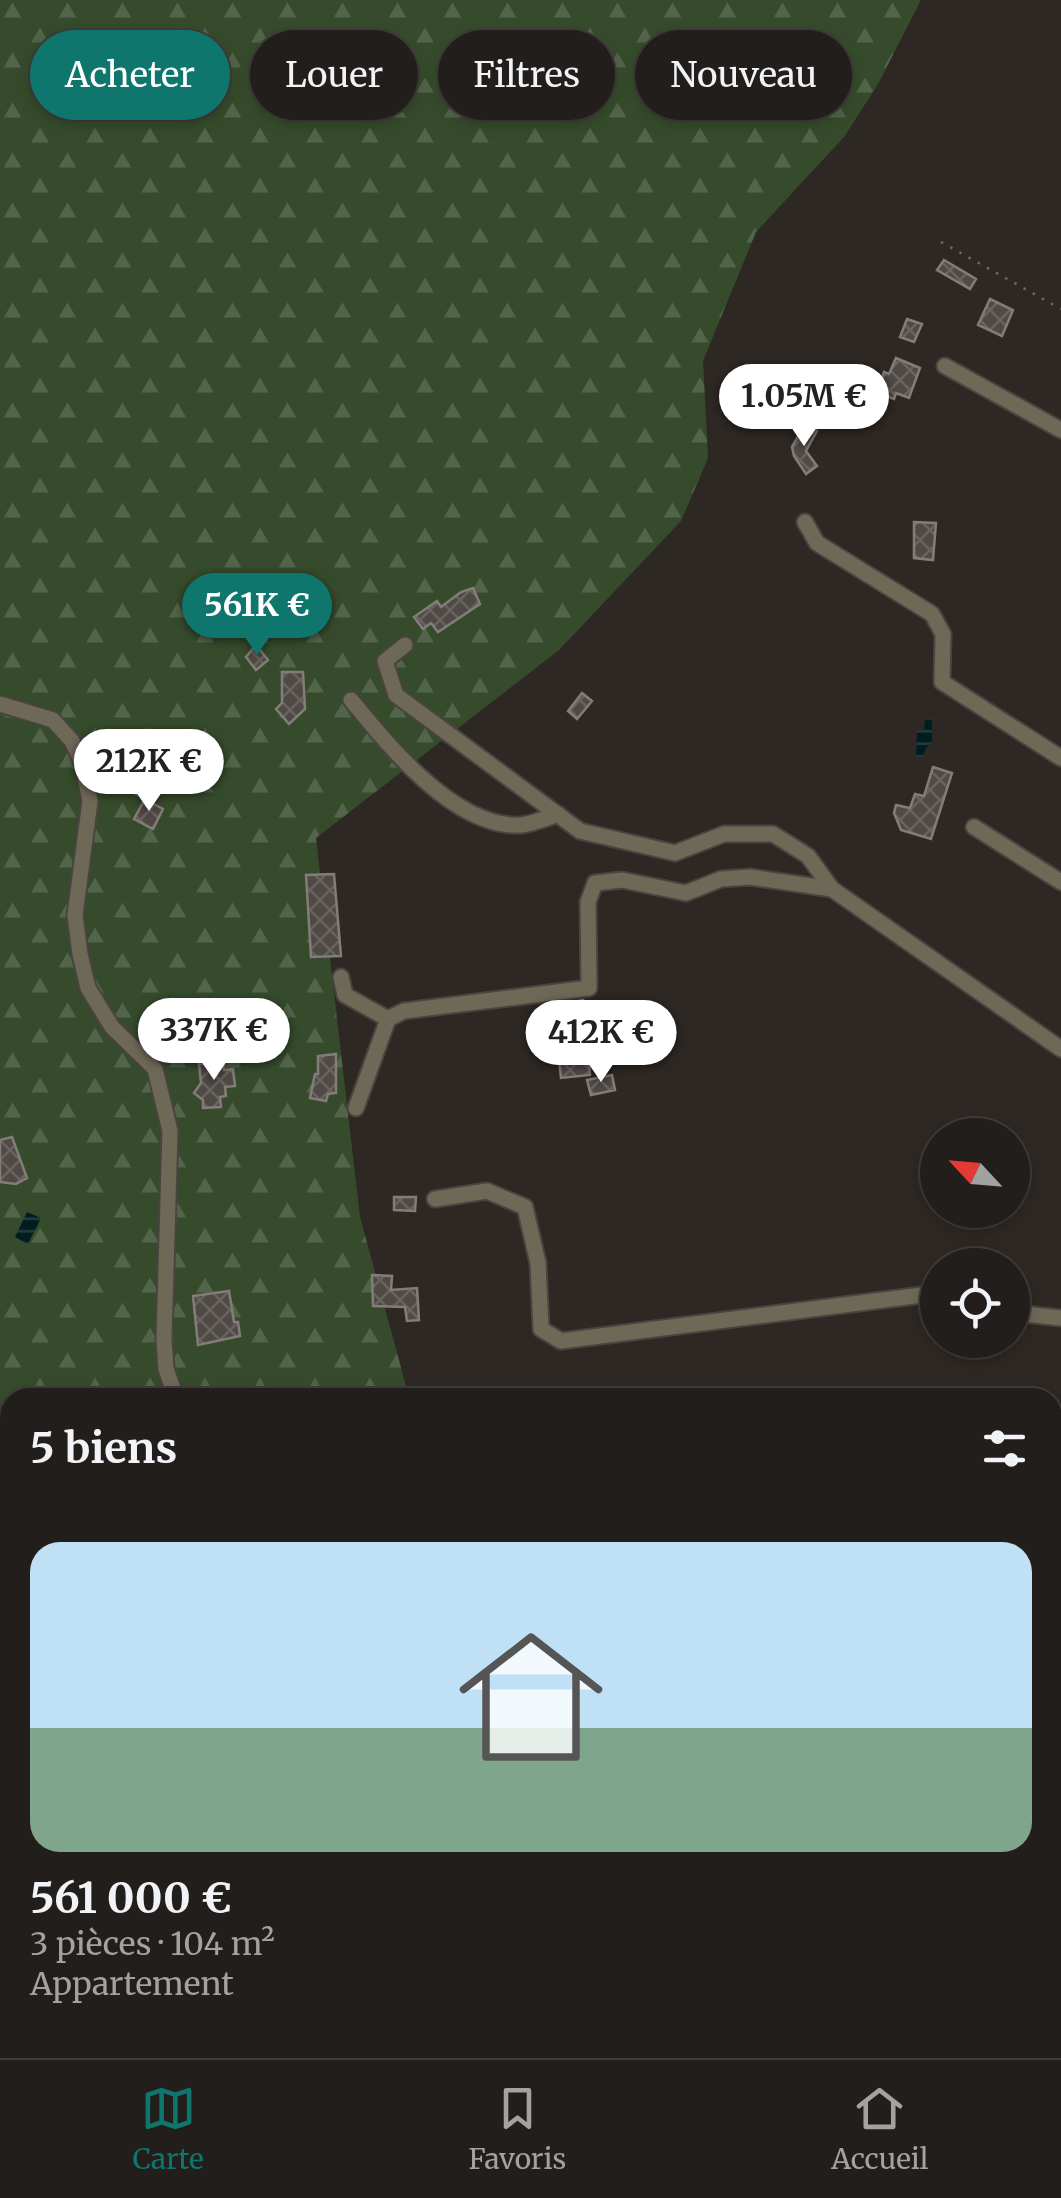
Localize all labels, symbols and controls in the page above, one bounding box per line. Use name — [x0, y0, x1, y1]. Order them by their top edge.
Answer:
chip: Acheter — [30, 30, 230, 120]
chip: Louer — [250, 30, 418, 120]
chip: Filtres — [438, 30, 615, 120]
chip: Nouveau — [635, 30, 852, 120]
pin: 1.05M € — [712, 364, 896, 449]
text: 1.05M € — [741, 376, 867, 416]
pin: 561K € — [176, 573, 338, 658]
text: 561K € — [204, 585, 310, 625]
pin: 212K € — [68, 729, 230, 814]
text: 212K € — [96, 741, 202, 781]
pin: 337K € — [133, 998, 295, 1083]
pin: 412K € — [520, 1000, 682, 1085]
text: 337K € — [160, 1010, 268, 1050]
text: 412K € — [548, 1012, 654, 1052]
north arrow — [920, 1118, 1030, 1228]
map controls — [920, 1118, 1030, 1358]
button: locate — [920, 1248, 1030, 1358]
icon: filters — [977, 1421, 1032, 1476]
text: 5 biens — [30, 1422, 177, 1474]
icon: home — [441, 1607, 621, 1787]
text: 561 000 € — [30, 1872, 232, 1924]
text: 3 pièces · 104 m² — [30, 1924, 275, 1964]
text: Appartement — [30, 1964, 234, 2004]
tab: Carte — [132, 2081, 204, 2177]
tab: Favoris — [469, 2081, 566, 2177]
tab: Accueil — [831, 2081, 929, 2177]

